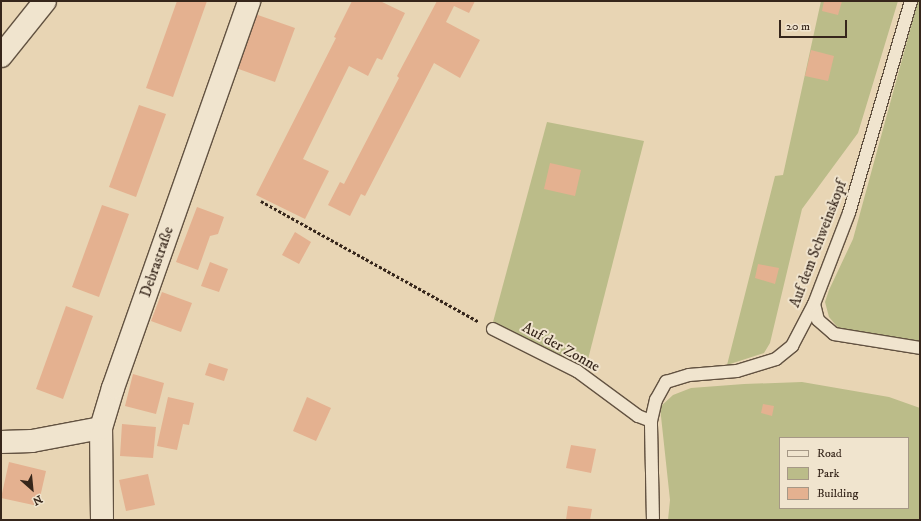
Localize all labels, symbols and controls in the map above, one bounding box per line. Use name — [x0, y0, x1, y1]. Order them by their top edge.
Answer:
scale bar — [781, 12, 849, 38]
text: 20 m — [786, 19, 810, 34]
street label: Auf dem Schweinskopf — [786, 178, 850, 310]
street label: Debrastraße — [137, 224, 177, 300]
street label: Auf der Zonne — [519, 318, 603, 376]
legend — [779, 437, 909, 509]
text: Road — [817, 446, 842, 461]
text: Park — [817, 466, 839, 481]
north arrow — [12, 469, 52, 509]
text: Building — [817, 486, 858, 501]
text: N — [30, 491, 45, 508]

